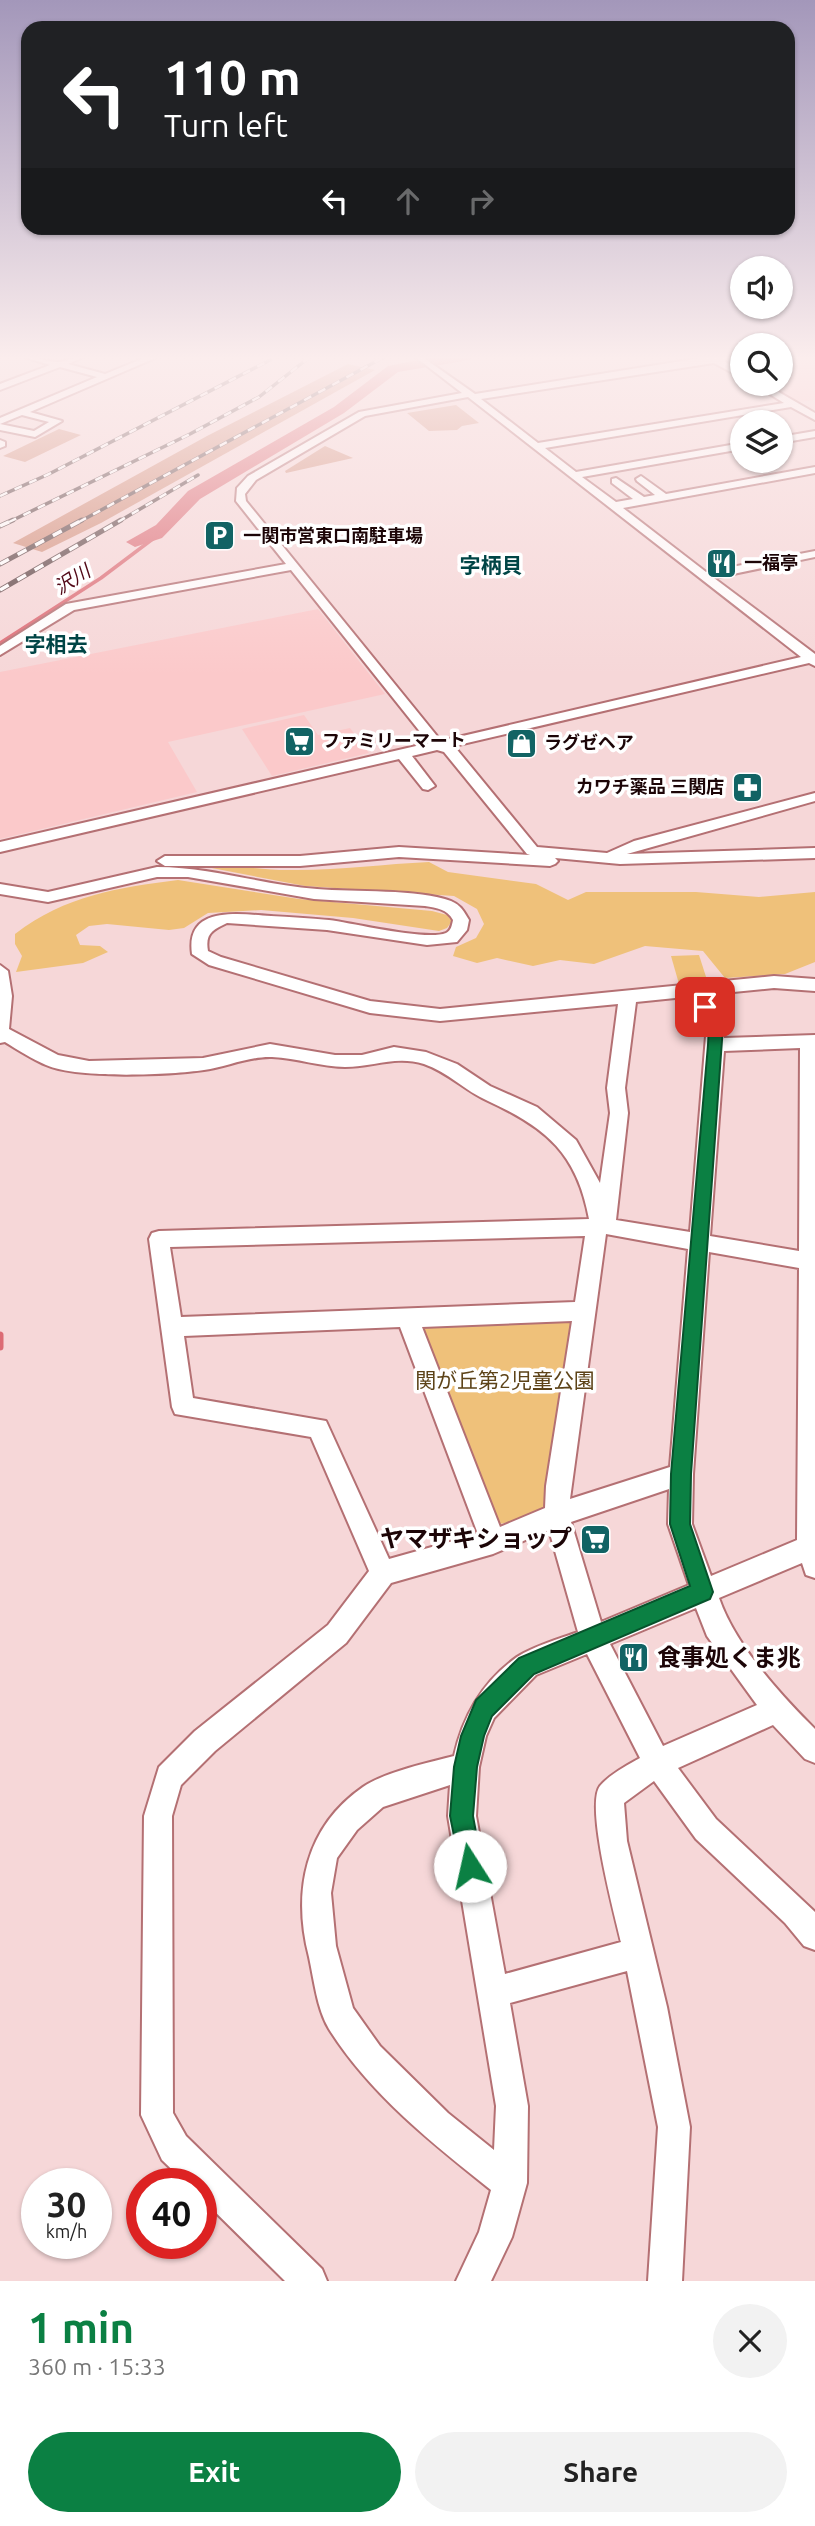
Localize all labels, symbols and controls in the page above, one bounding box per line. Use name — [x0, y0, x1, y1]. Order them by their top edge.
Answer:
icon: left — [49, 49, 140, 140]
text: 110 m — [164, 49, 301, 104]
text: Turn left — [164, 107, 288, 143]
icon: left — [316, 182, 354, 220]
icon: ahead — [389, 182, 427, 220]
icon: right — [462, 182, 500, 220]
map controls — [730, 256, 793, 473]
button: sound — [730, 256, 793, 319]
button: search — [730, 333, 793, 396]
button: layers — [730, 410, 793, 473]
parking icon: 一関市営東口南駐車場 — [203, 519, 237, 553]
place label: 一関市営東口南駐車場 — [243, 525, 423, 545]
restaurant icon: 一福亭 — [704, 546, 738, 580]
place label: 一福亭 — [744, 552, 798, 572]
district label: 字柄貝 — [460, 553, 523, 577]
water label: 沢川 — [50, 559, 96, 598]
district label: 字相去 — [25, 632, 88, 656]
supermarket icon: ファミリーマート — [282, 724, 316, 758]
shop icon: ラグゼヘア — [504, 726, 538, 760]
place label: ファミリーマート — [322, 730, 466, 750]
place label: ラグゼヘア — [544, 732, 634, 752]
pharmacy icon: カワチ薬品 三関店 — [730, 770, 764, 804]
place label: カワチ薬品 三関店 — [576, 776, 724, 796]
pin — [675, 977, 735, 1037]
icon: arrive — [686, 988, 724, 1026]
park label: 関が丘第2児童公園 — [415, 1368, 595, 1392]
supermarket icon: ヤマザキショップ — [578, 1522, 612, 1556]
place label: ヤマザキショップ — [380, 1525, 572, 1552]
restaurant icon: 食事処くま兆 — [617, 1641, 651, 1675]
place label: 食事処くま兆 — [657, 1644, 801, 1671]
position arrow — [433, 1829, 507, 1903]
speed limit sign: 40 — [126, 2168, 217, 2259]
text: 30 — [47, 2184, 86, 2224]
text: km/h — [46, 2221, 87, 2241]
text: 1 min — [28, 2304, 134, 2351]
button: close — [713, 2304, 787, 2378]
text: 360 m · 15:33 — [28, 2354, 166, 2379]
button: Exit — [28, 2432, 401, 2512]
button: Share — [415, 2432, 787, 2512]

